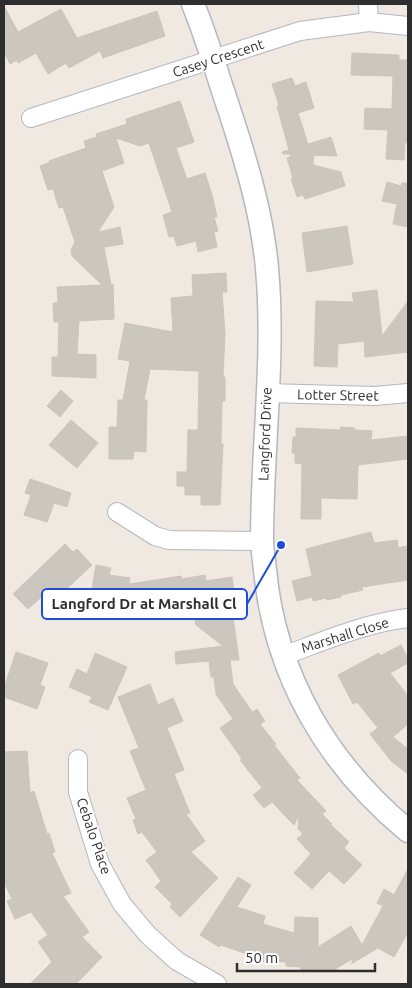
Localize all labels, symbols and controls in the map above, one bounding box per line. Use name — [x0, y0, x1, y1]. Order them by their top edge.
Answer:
street label: Casey Crescent — [170, 36, 266, 80]
street label: Lotter Street — [297, 386, 379, 404]
street label: Langford Drive — [255, 387, 275, 481]
callout: Langford Dr at Marshall Cl — [42, 589, 247, 619]
text: Langford Dr at Marshall Cl — [51, 595, 237, 612]
street label: Marshall Close — [299, 614, 391, 656]
street label: Cebalo Place — [73, 795, 115, 877]
scale bar — [237, 940, 374, 972]
text: 50 m — [245, 949, 278, 966]

